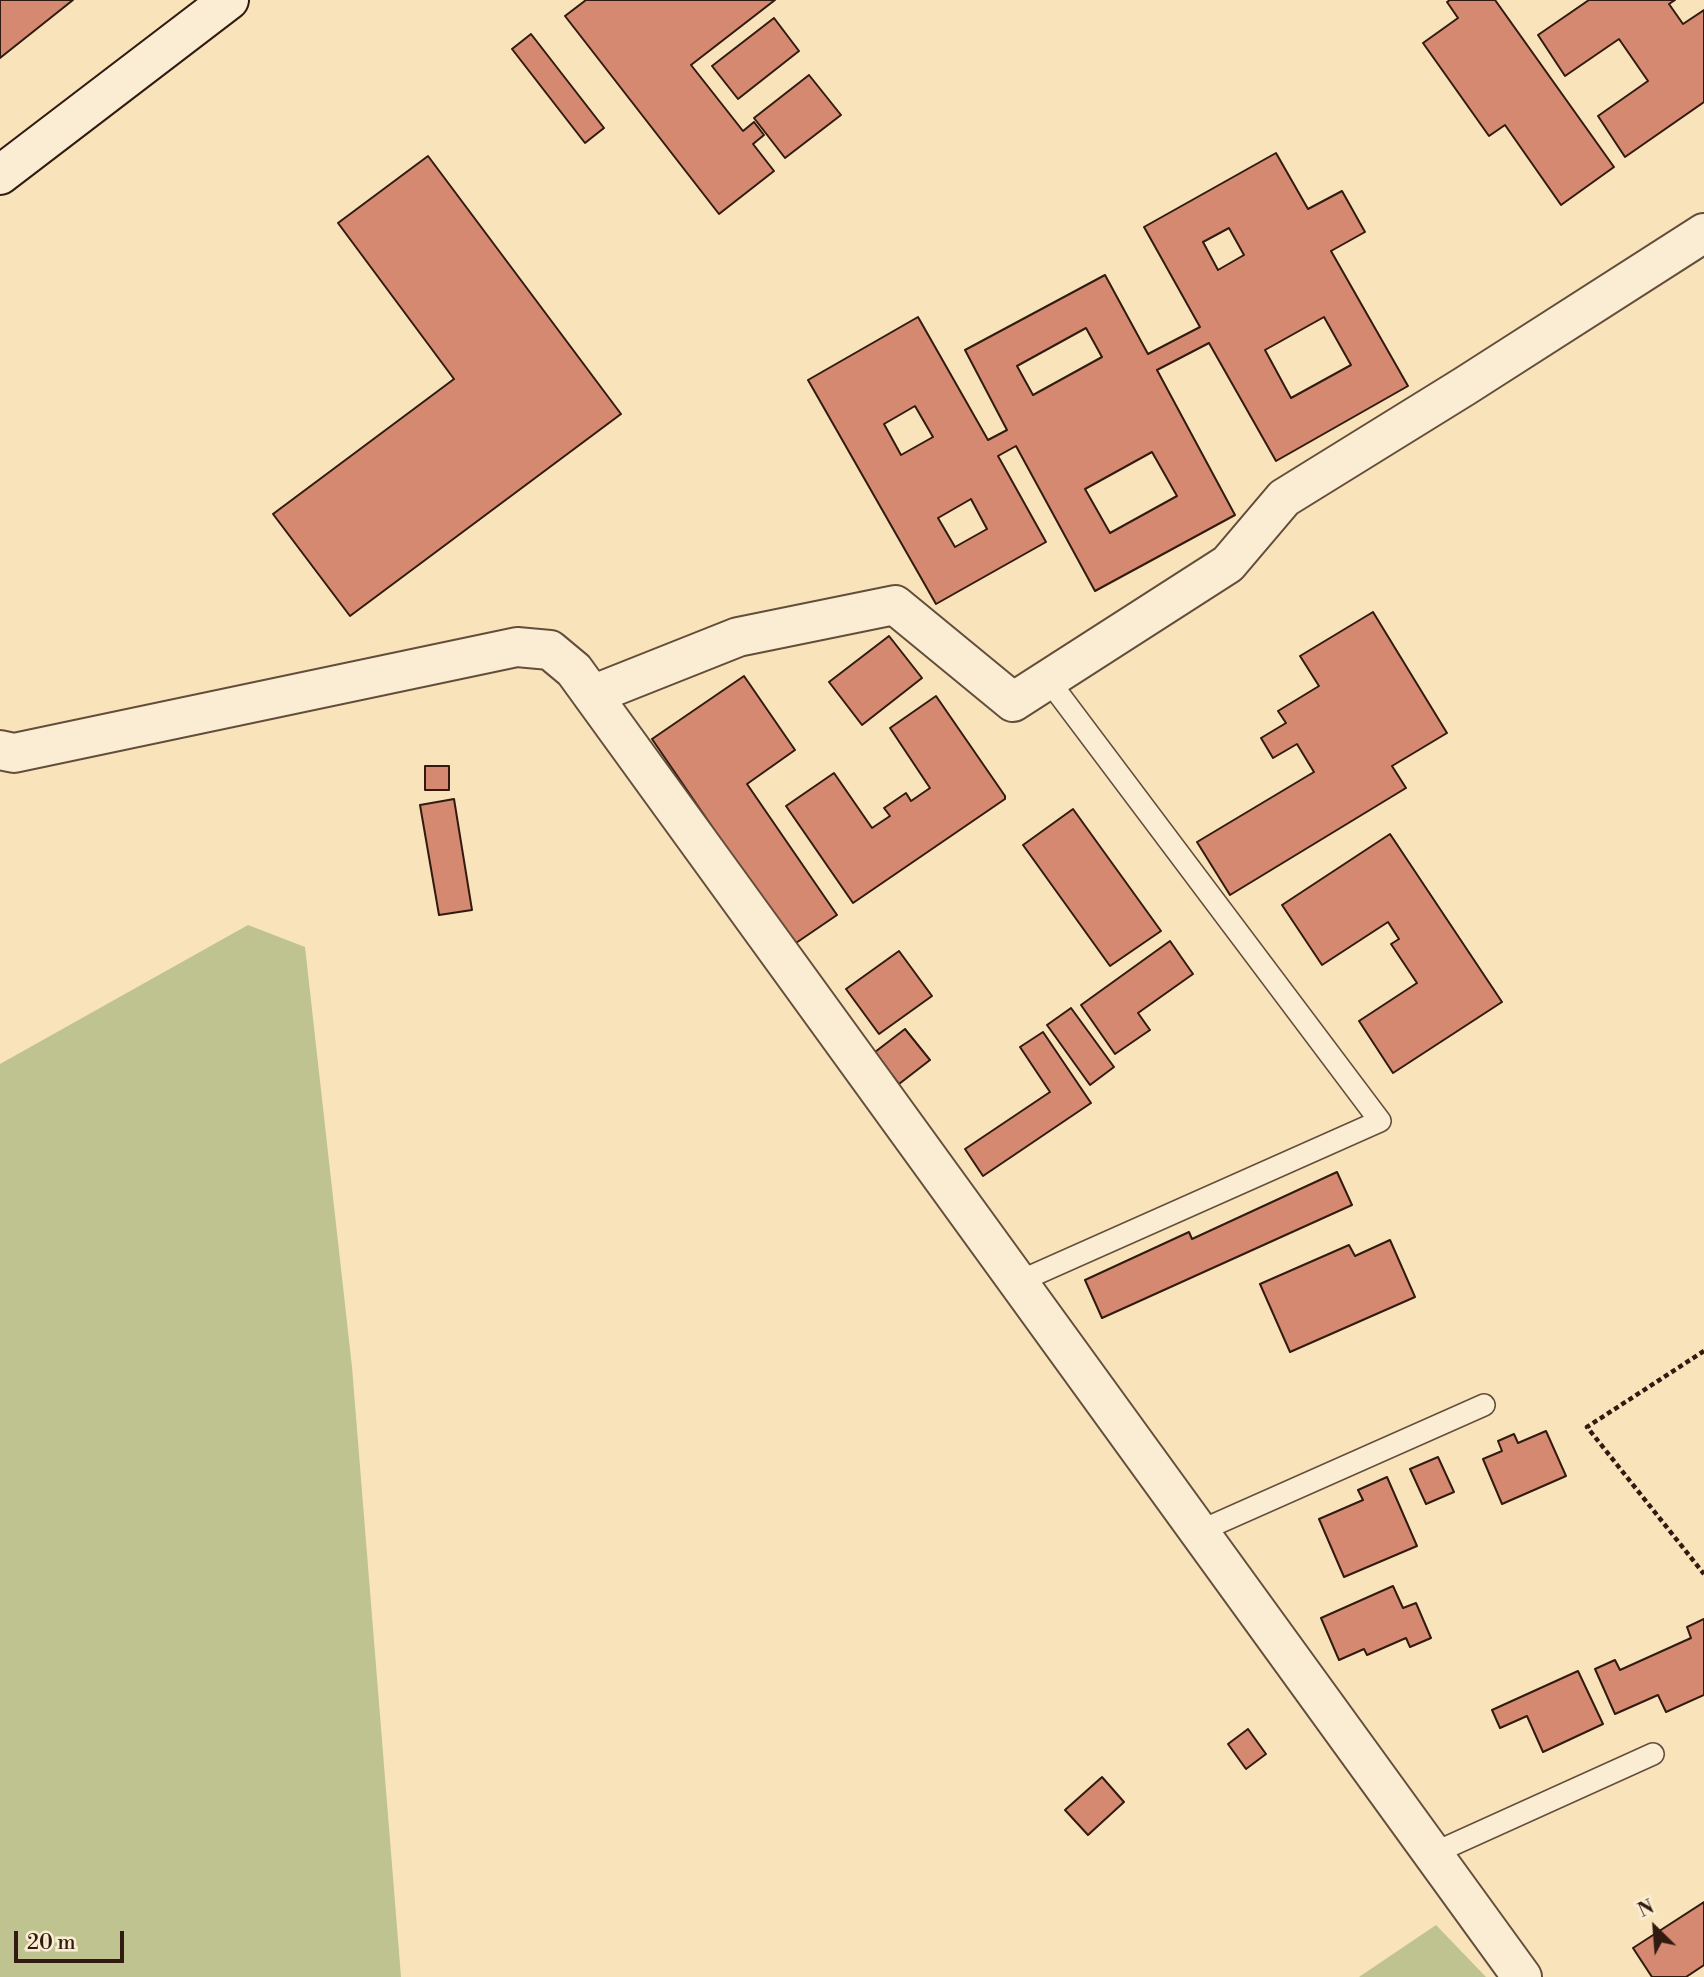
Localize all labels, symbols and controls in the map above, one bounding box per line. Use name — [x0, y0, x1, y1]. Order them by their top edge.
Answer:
north arrow — [1620, 1893, 1690, 1963]
text: N — [1634, 1895, 1658, 1923]
scale bar — [18, 1918, 128, 1962]
text: 20 m — [27, 1930, 76, 1956]

